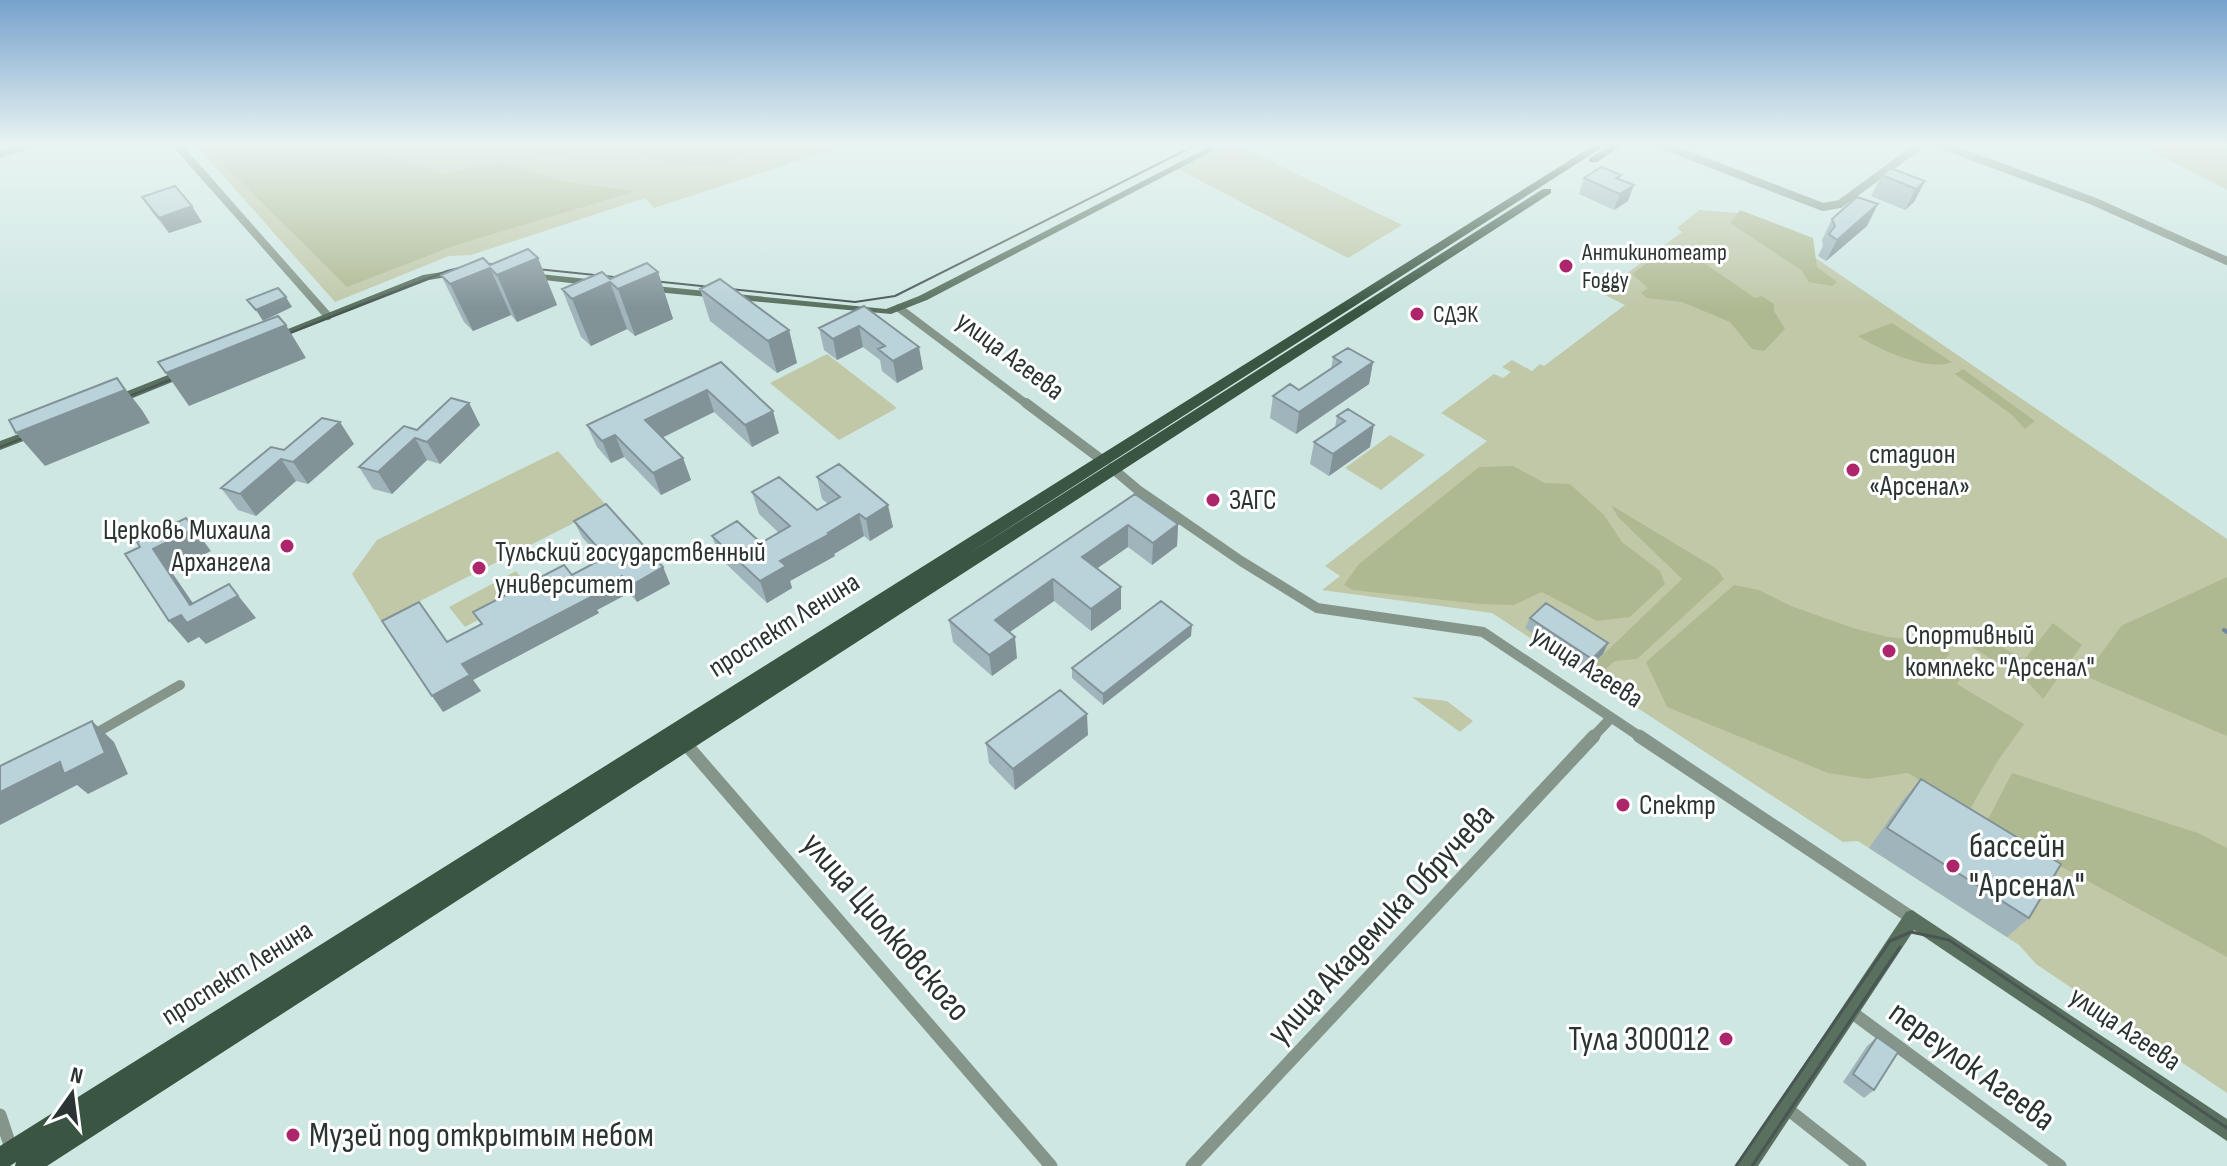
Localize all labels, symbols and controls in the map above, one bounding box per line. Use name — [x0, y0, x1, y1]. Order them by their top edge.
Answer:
place label: Антикинотеатр Foggy — [1581, 238, 1727, 295]
marker: Антикинотеатр Foggy — [1557, 257, 1575, 275]
place label: СДЭК — [1433, 300, 1478, 329]
street label: улица Агеева — [949, 305, 1071, 407]
marker: СДЭК — [1408, 305, 1426, 323]
place label: стадион «Арсенал» — [1869, 438, 1970, 503]
marker: стадион «Арсенал» — [1844, 461, 1862, 479]
place label: ЗАГС — [1229, 484, 1277, 517]
marker: ЗАГС — [1204, 491, 1222, 509]
place label: Церковь Михаила Архангела — [103, 514, 271, 579]
place label: Тульский государственный университет — [495, 536, 766, 601]
marker: Церковь Михаила Архангела — [278, 537, 296, 555]
marker: Тульский государственный университет — [470, 559, 488, 577]
street label: проспект Ленина — [702, 565, 866, 685]
street label: улица Агеева — [1525, 619, 1649, 715]
place label: Спортивный комплекс "Арсенал" — [1905, 619, 2095, 684]
marker: Спортивный комплекс "Арсенал" — [1880, 642, 1898, 660]
place label: Спектр — [1639, 789, 1716, 822]
street label: улица Академика Обручева — [1259, 795, 1503, 1053]
marker: Спектр — [1614, 796, 1632, 814]
street label: улица Циолковского — [793, 824, 979, 1030]
place label: бассейн "Арсенал" — [1969, 826, 2085, 906]
marker: бассейн "Арсенал" — [1944, 857, 1962, 875]
street label: проспект Ленина — [155, 913, 319, 1033]
street label: улица Агеева — [2063, 980, 2187, 1078]
street label: переулок Агеева — [1881, 992, 2063, 1140]
place label: Тула 300012 — [1568, 1019, 1710, 1060]
marker: Тула 300012 — [1717, 1030, 1735, 1048]
north arrow — [32, 1054, 112, 1134]
text: N — [68, 1062, 85, 1091]
place label: Музей под открытым небом — [309, 1115, 654, 1156]
marker: Музей под открытым небом — [284, 1126, 302, 1144]

